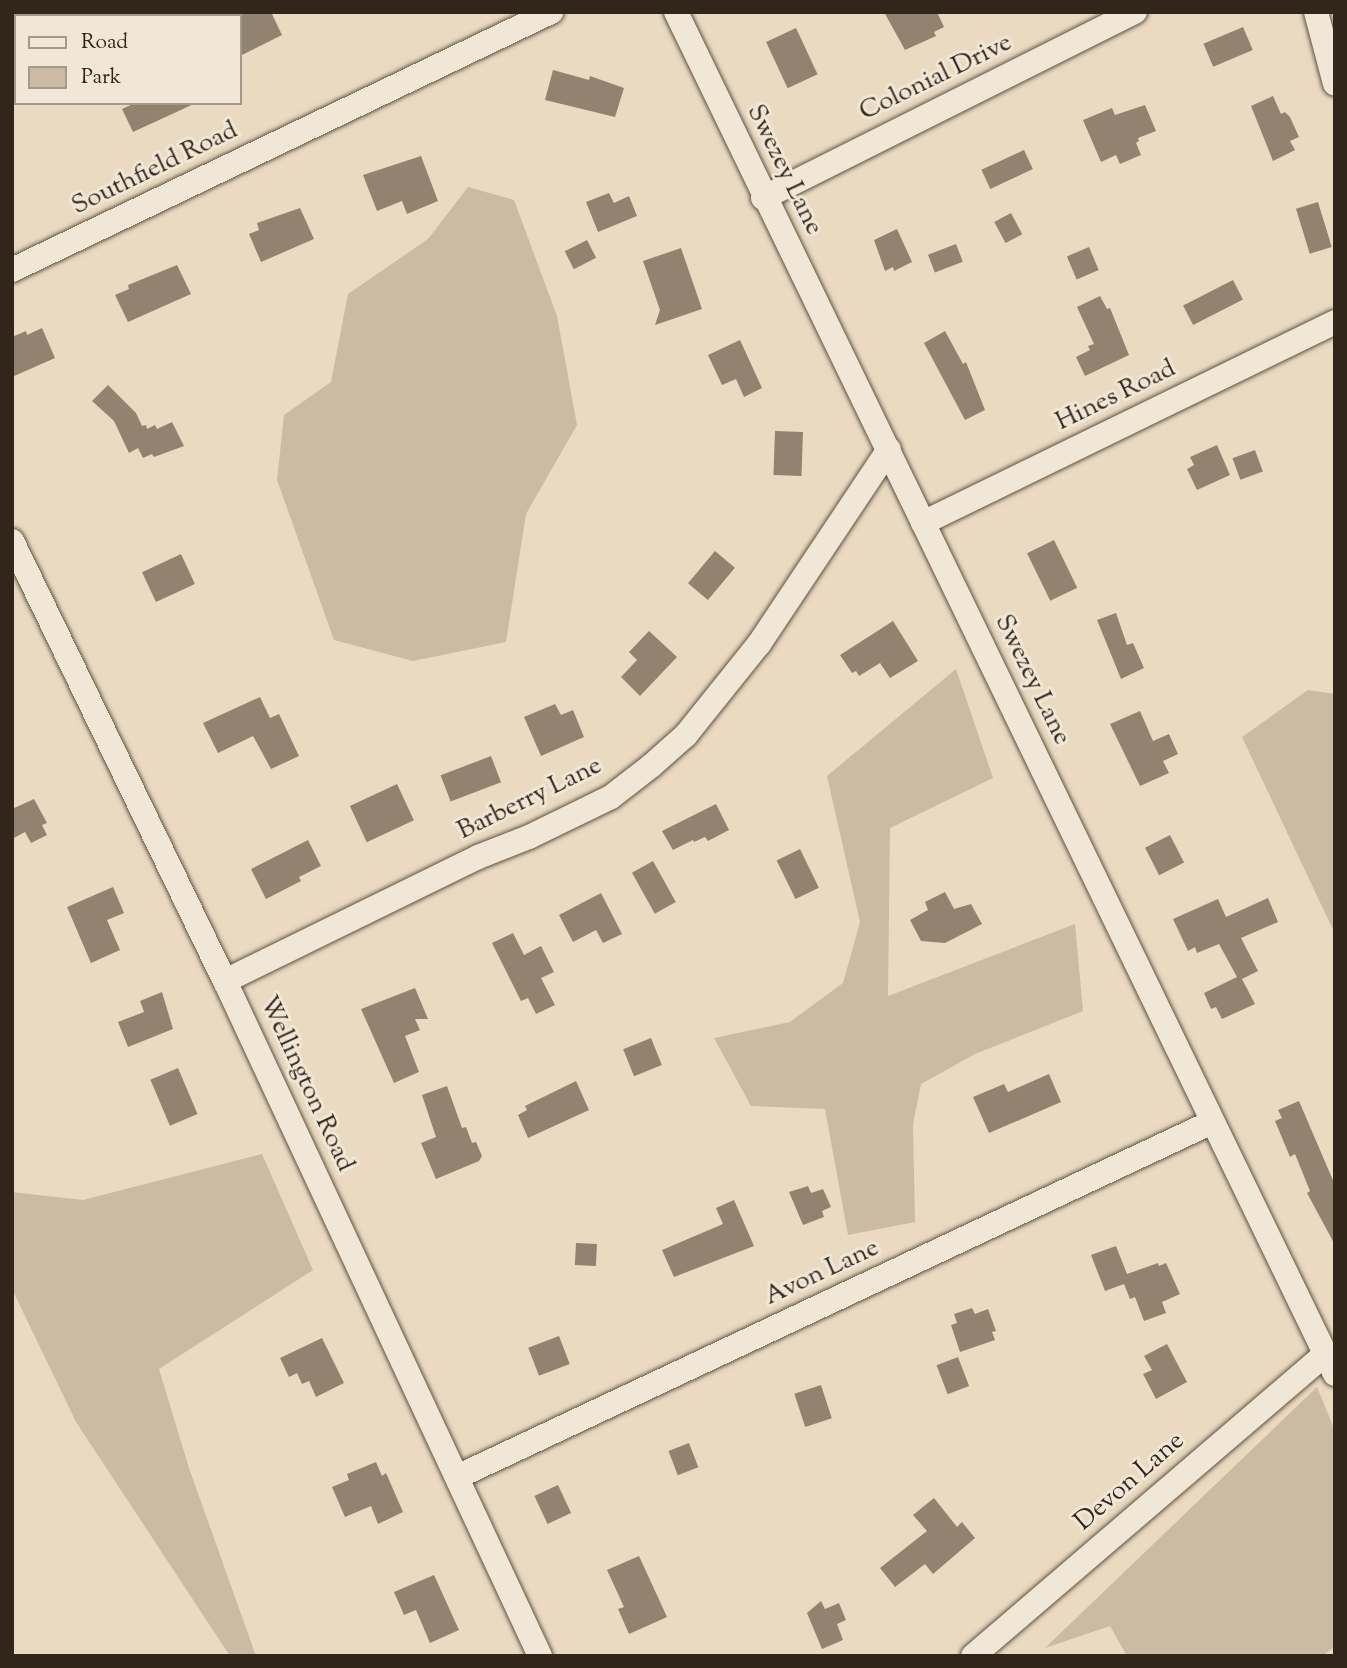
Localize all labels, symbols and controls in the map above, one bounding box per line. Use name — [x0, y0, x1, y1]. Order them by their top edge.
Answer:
legend — [14, 14, 242, 105]
text: Road — [81, 28, 128, 58]
street label: Colonial Drive — [855, 28, 1017, 128]
text: Park — [81, 63, 121, 93]
street label: Swezey Lane — [739, 100, 829, 240]
street label: Southfield Road — [67, 115, 243, 223]
street label: Hines Road — [1051, 354, 1181, 438]
street label: Swezey Lane — [987, 610, 1077, 750]
street label: Barberry Lane — [453, 751, 607, 847]
street label: Wellington Road — [252, 991, 360, 1177]
street label: Avon Lane — [760, 1233, 884, 1313]
street label: Devon Lane — [1069, 1426, 1191, 1538]

